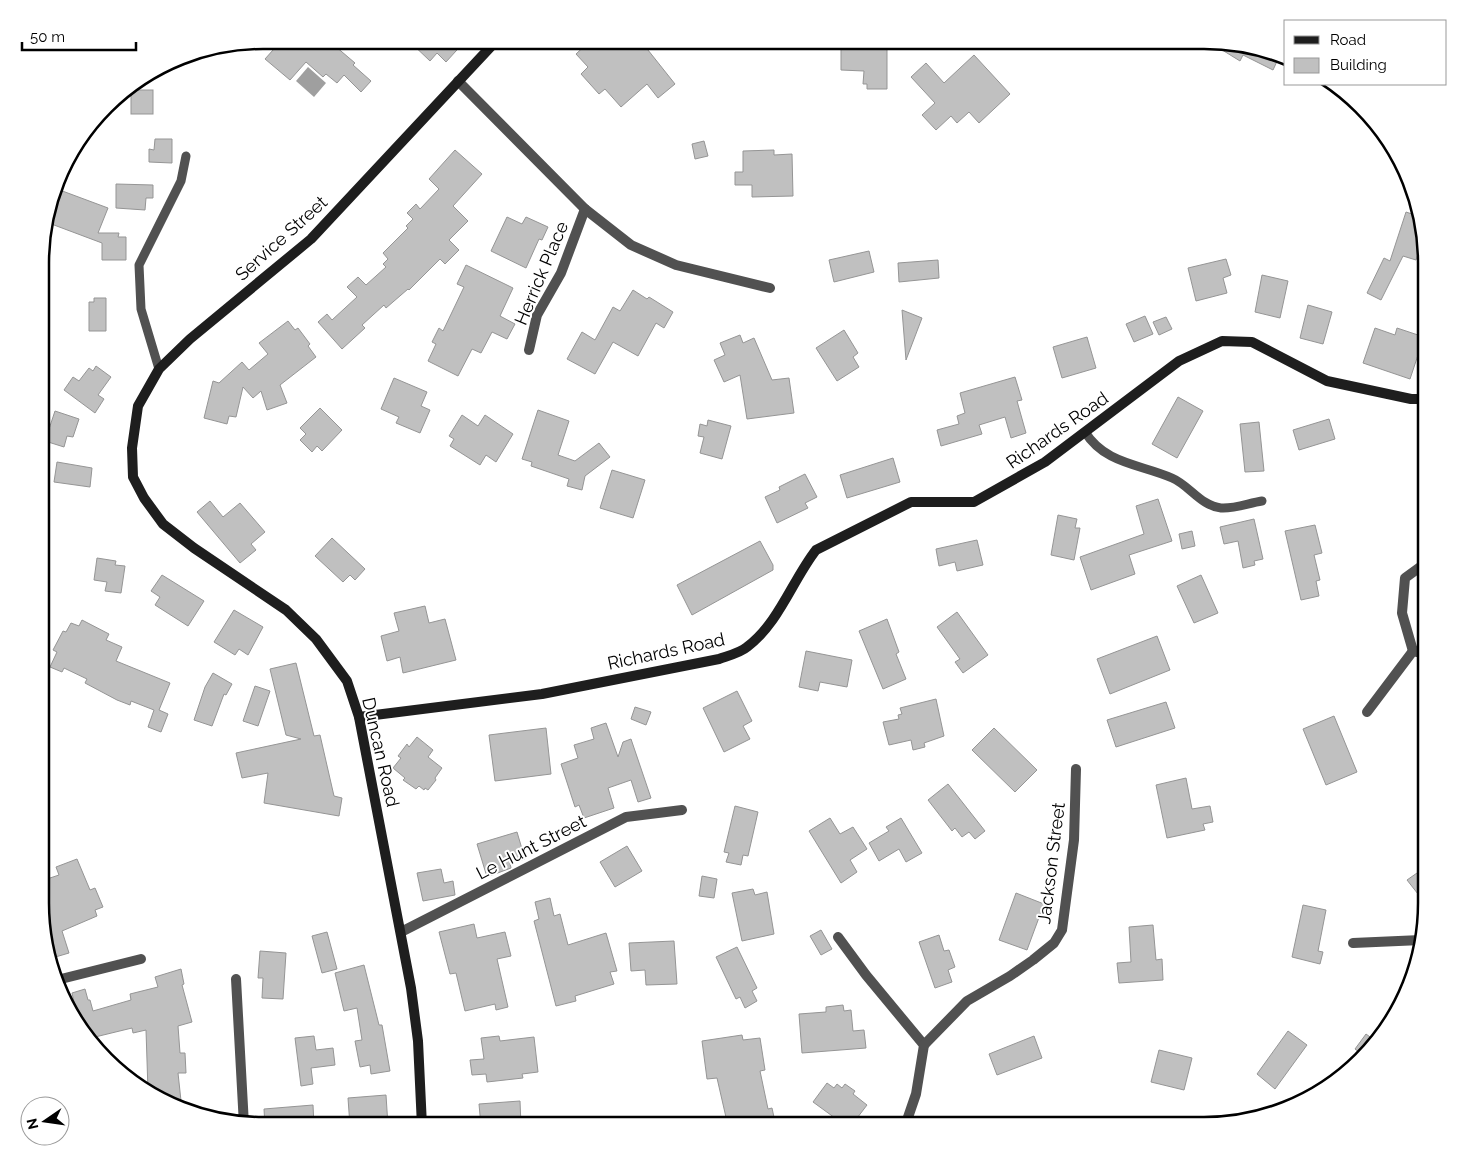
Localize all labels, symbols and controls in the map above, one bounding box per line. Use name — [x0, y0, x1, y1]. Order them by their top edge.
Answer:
scale bar — [22, 20, 136, 52]
legend — [1284, 20, 1447, 85]
text: 50 m — [30, 28, 65, 46]
text: Road — [1330, 31, 1366, 49]
text: Building — [1330, 56, 1387, 74]
street label: Service Street — [231, 191, 331, 285]
street label: Herrick Place — [510, 218, 572, 328]
street label: Richards Road — [1002, 387, 1112, 473]
street label: Richards Road — [605, 628, 727, 674]
street label: Duncan Road — [358, 695, 404, 809]
street label: Jackson Street — [1033, 801, 1069, 925]
street label: Le Hunt Street — [473, 810, 589, 884]
north arrow — [20, 1096, 70, 1146]
text: N — [23, 1117, 41, 1131]

